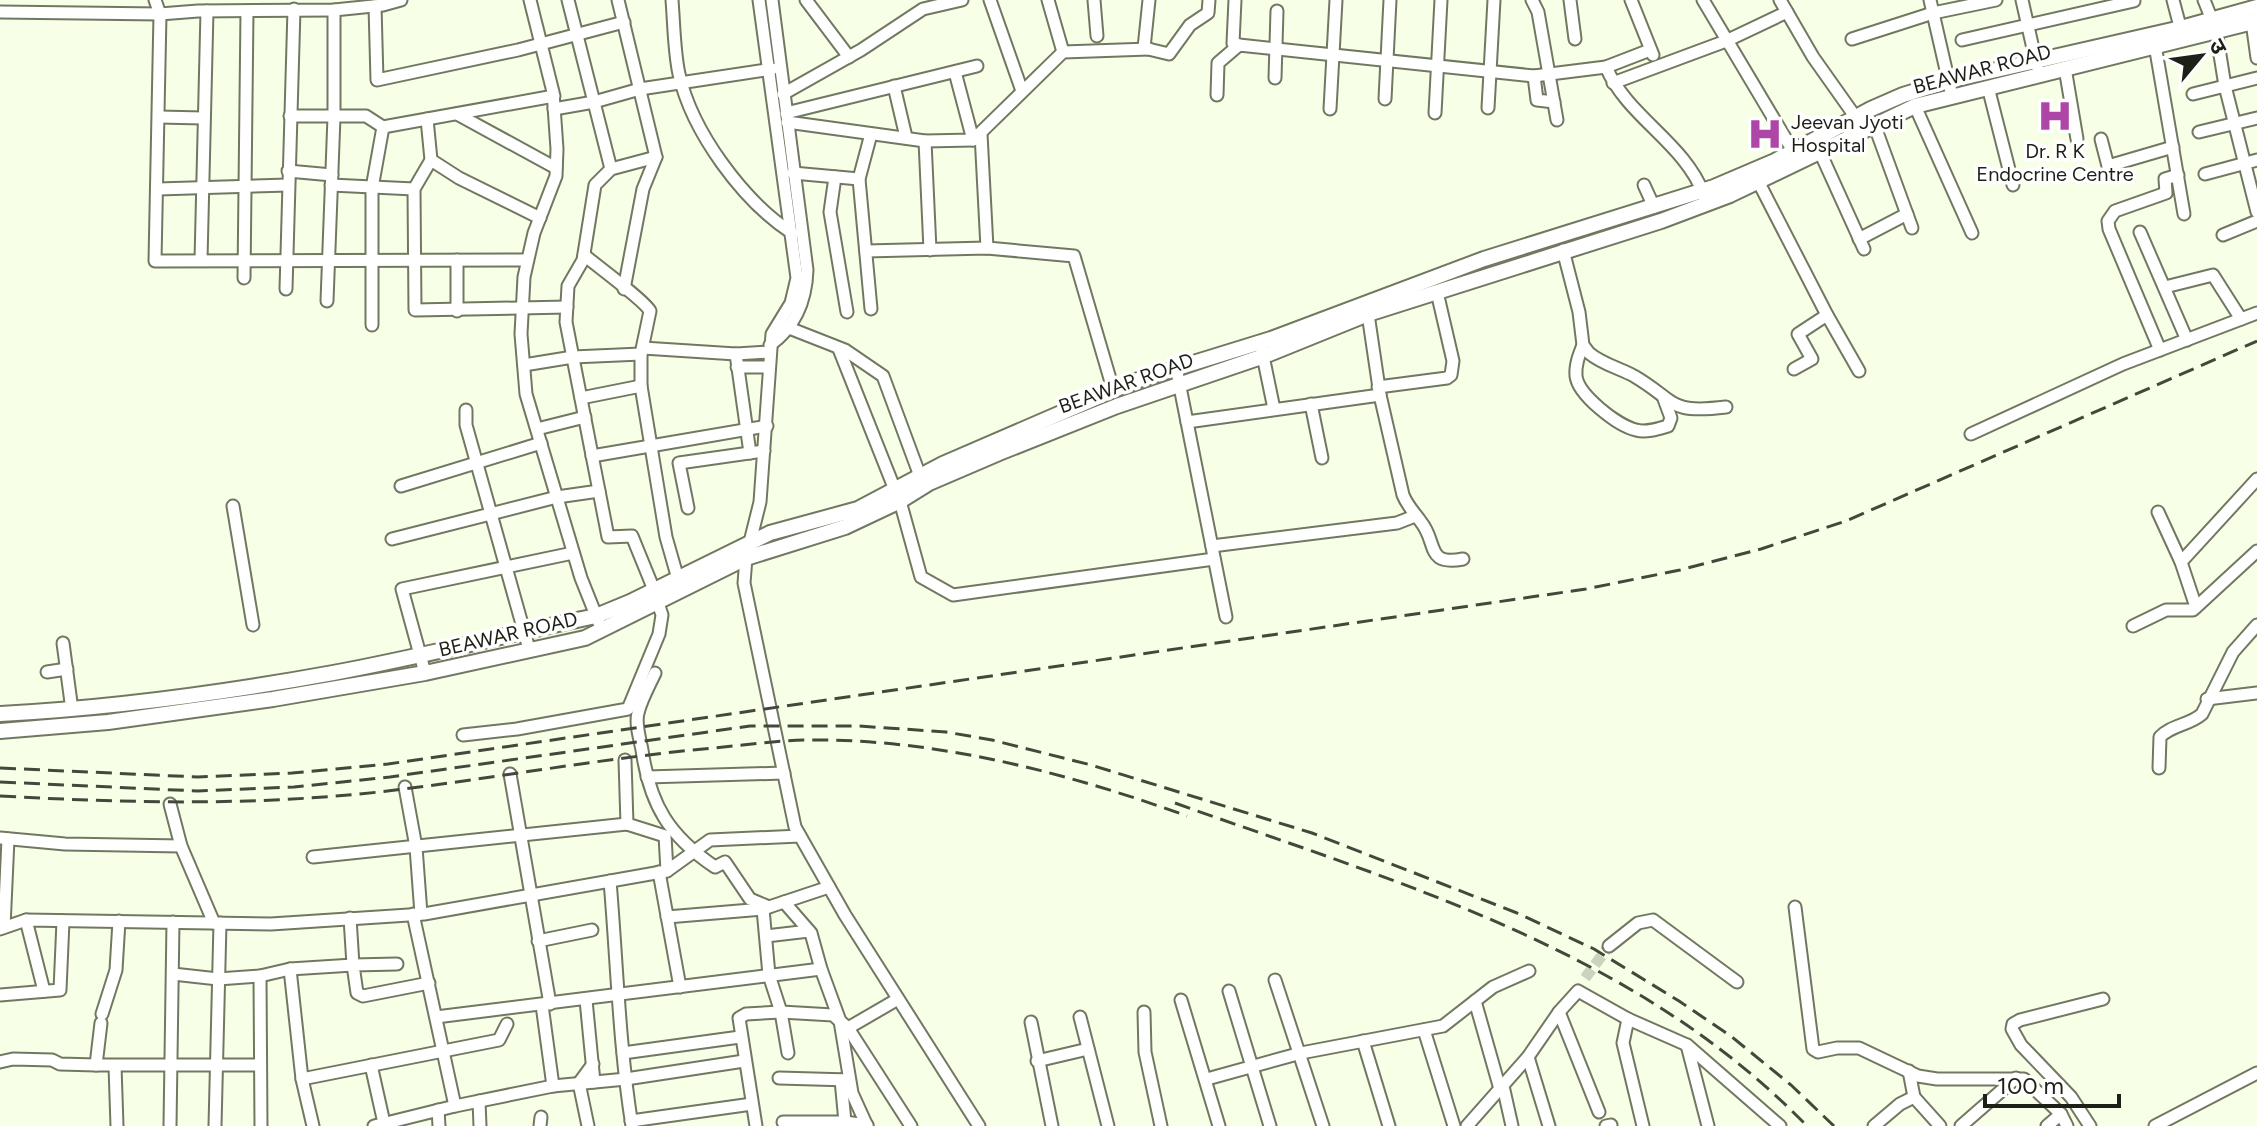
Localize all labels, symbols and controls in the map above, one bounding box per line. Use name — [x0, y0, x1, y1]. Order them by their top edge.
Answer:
north arrow — [2161, 16, 2241, 96]
text: उ — [2203, 34, 2234, 60]
street label: BEAWAR ROAD — [1910, 39, 2054, 99]
hospital icon: Dr. R K Endocrine Centre — [2036, 97, 2074, 135]
place label: Jeevan Jyoti Hospital — [1791, 110, 1904, 157]
hospital icon: Jeevan Jyoti Hospital — [1746, 115, 1784, 153]
place label: Dr. R K Endocrine Centre — [1976, 139, 2134, 186]
street label: BEAWAR ROAD — [1055, 347, 1197, 419]
street label: BEAWAR ROAD — [436, 606, 580, 662]
scale bar — [1985, 1058, 2119, 1108]
text: 100 m — [1997, 1071, 2064, 1100]

